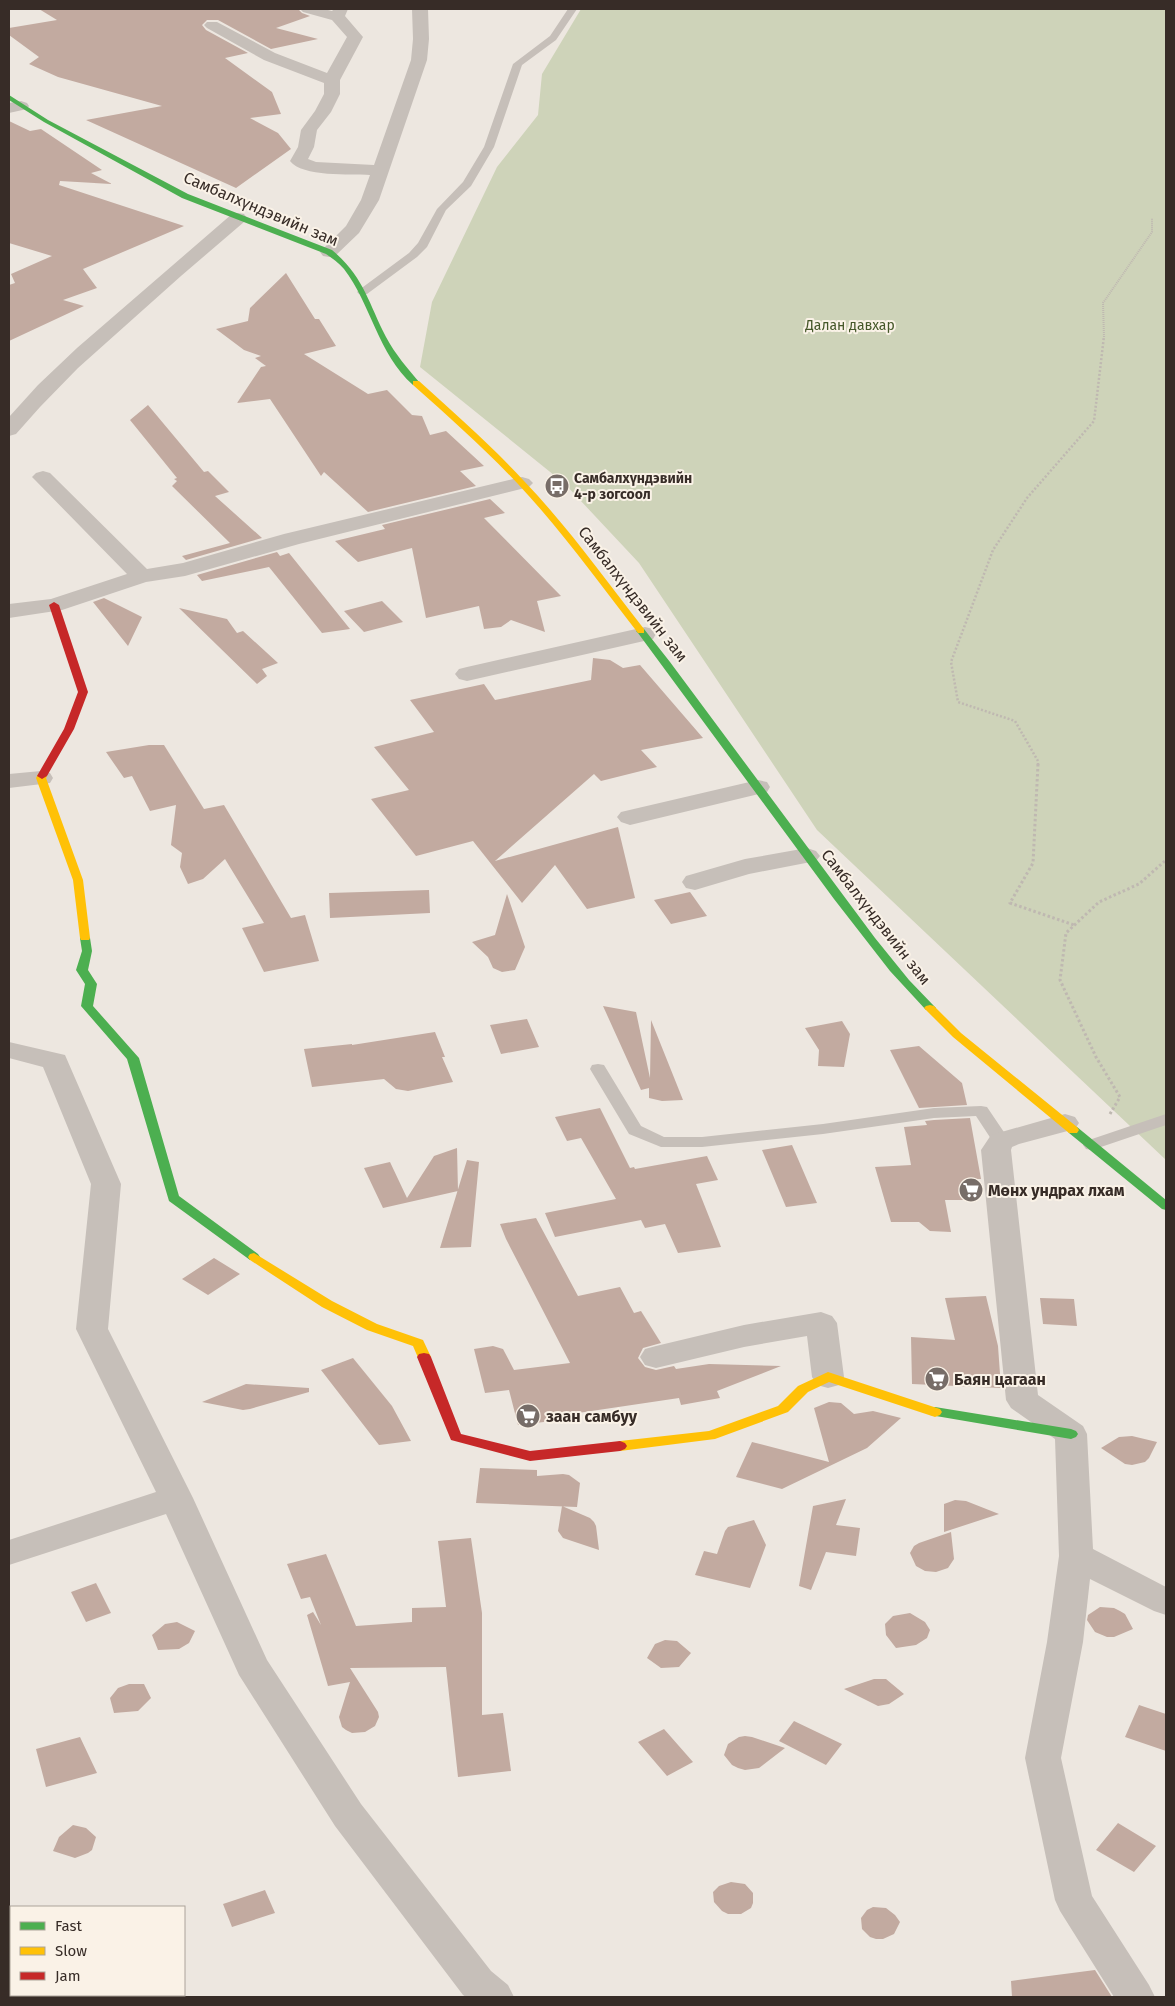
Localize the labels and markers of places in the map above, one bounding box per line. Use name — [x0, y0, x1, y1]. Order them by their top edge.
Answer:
place label: Самбалхүндэвийн 4-р зогсоол — [574, 470, 692, 503]
bus stop icon: Самбалхүндэвийн 4-р зогсоол — [544, 473, 570, 499]
supermarket icon: Мөнх ундрах лхам — [958, 1177, 984, 1203]
place label: Мөнх ундрах лхам — [988, 1181, 1125, 1200]
supermarket icon: Баян цагаан — [924, 1366, 950, 1392]
place label: Баян цагаан — [954, 1370, 1046, 1389]
supermarket icon: заан самбуу — [515, 1403, 541, 1429]
place label: заан самбуу — [546, 1407, 638, 1426]

